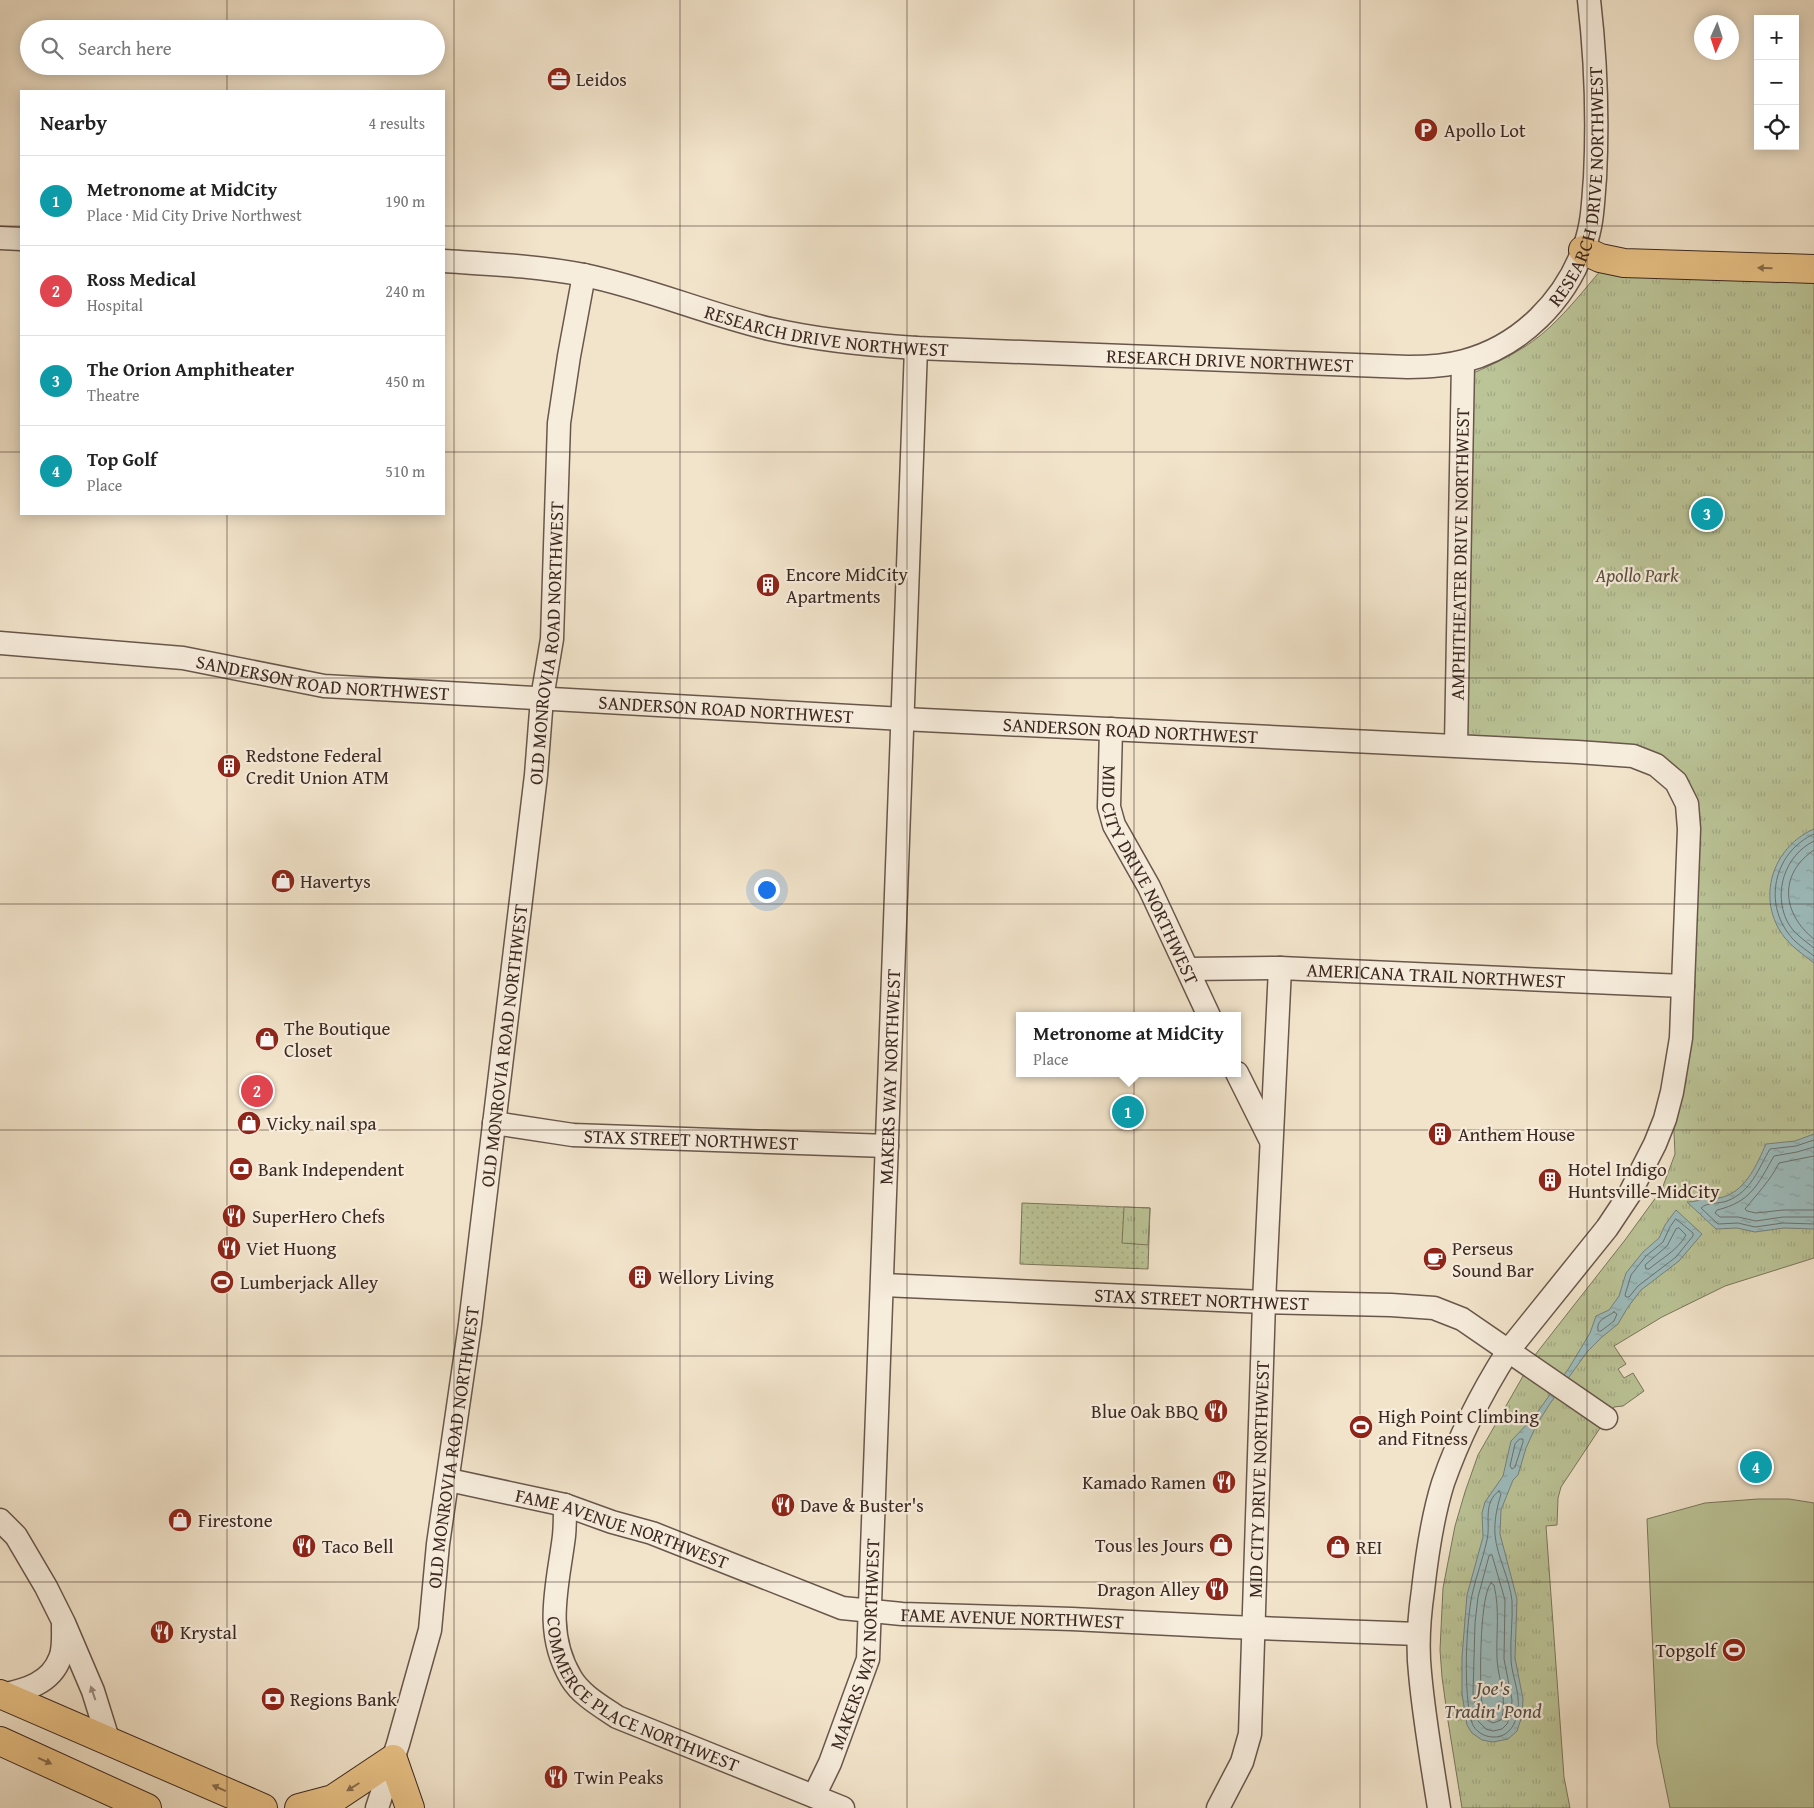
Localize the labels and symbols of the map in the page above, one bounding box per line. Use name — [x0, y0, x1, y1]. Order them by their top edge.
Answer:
north arrow — [1694, 15, 1739, 60]
place label: Leidos — [576, 65, 627, 93]
street label: RESEARCH DRIVE NORTHWEST — [1541, 65, 1610, 312]
office icon: Leidos — [546, 66, 572, 92]
place label: Apollo Lot — [1444, 116, 1526, 144]
parking icon: Apollo Lot — [1413, 117, 1439, 143]
one-way arrow — [1757, 263, 1773, 271]
street label: RESEARCH DRIVE NORTHWEST — [701, 297, 950, 363]
street label: RESEARCH DRIVE NORTHWEST — [1106, 341, 1354, 379]
street label: AMPHITHEATER DRIVE NORTHWEST — [1443, 407, 1476, 701]
pin: 3 — [1691, 495, 1723, 533]
street label: OLD MONROVIA ROAD NORTHWEST — [521, 500, 570, 786]
place label: Encore MidCity Apartments — [786, 560, 908, 610]
park label: Apollo Park — [1594, 561, 1679, 589]
building icon: Encore MidCity Apartments — [755, 572, 781, 598]
street label: SANDERSON ROAD NORTHWEST — [194, 647, 450, 707]
street label: SANDERSON ROAD NORTHWEST — [598, 688, 855, 730]
street label: SANDERSON ROAD NORTHWEST — [1002, 710, 1259, 750]
place label: Redstone Federal Credit Union ATM — [246, 741, 389, 791]
building icon: Redstone Federal Credit Union ATM — [216, 753, 242, 779]
street label: MID CITY DRIVE NORTHWEST — [1094, 765, 1207, 989]
place label: Havertys — [300, 867, 371, 895]
shop icon: Havertys — [270, 868, 296, 894]
your location — [754, 877, 780, 903]
street label: OLD MONROVIA ROAD NORTHWEST — [473, 902, 534, 1189]
street label: AMERICANA TRAIL NORTHWEST — [1306, 955, 1566, 995]
street label: MAKERS WAY NORTHWEST — [871, 968, 907, 1185]
place label: The Boutique Closet — [284, 1014, 390, 1064]
shop icon: The Boutique Closet — [254, 1026, 280, 1052]
pin: 2 — [241, 1072, 273, 1110]
pin: 1 — [1112, 1093, 1144, 1131]
place label: Vicky nail spa — [266, 1109, 377, 1137]
shop icon: Vicky nail spa — [236, 1110, 262, 1136]
place label: Anthem House — [1458, 1120, 1575, 1148]
street label: STAX STREET NORTHWEST — [583, 1121, 799, 1157]
building icon: Anthem House — [1427, 1121, 1453, 1147]
place label: Bank Independent — [258, 1155, 404, 1183]
place label: Hotel Indigo Huntsville-MidCity — [1568, 1155, 1720, 1205]
bank icon: Bank Independent — [228, 1156, 254, 1182]
building icon: Hotel Indigo Huntsville-MidCity — [1537, 1167, 1563, 1193]
place label: SuperHero Chefs — [252, 1202, 385, 1230]
restaurant icon: SuperHero Chefs — [221, 1203, 247, 1229]
place label: Viet Huong — [246, 1234, 337, 1262]
place label: Perseus Sound Bar — [1452, 1234, 1534, 1284]
restaurant icon: Viet Huong — [216, 1235, 242, 1261]
cafe icon: Perseus Sound Bar — [1422, 1246, 1448, 1272]
place label: Wellory Living — [658, 1263, 774, 1291]
building icon: Wellory Living — [627, 1264, 653, 1290]
place label: Lumberjack Alley — [240, 1268, 379, 1296]
sports icon: Lumberjack Alley — [209, 1269, 235, 1295]
street label: STAX STREET NORTHWEST — [1094, 1280, 1310, 1317]
street label: OLD MONROVIA ROAD NORTHWEST — [420, 1304, 486, 1590]
street label: MID CITY DRIVE NORTHWEST — [1240, 1360, 1276, 1598]
place label: Blue Oak BBQ — [1091, 1397, 1199, 1425]
restaurant icon: Blue Oak BBQ — [1203, 1398, 1229, 1424]
place label: High Point Climbing and Fitness — [1378, 1402, 1539, 1452]
sports icon: High Point Climbing and Fitness — [1348, 1414, 1374, 1440]
pin: 4 — [1740, 1448, 1772, 1486]
place label: Kamado Ramen — [1082, 1468, 1206, 1496]
restaurant icon: Kamado Ramen — [1211, 1469, 1237, 1495]
street label: FAME AVENUE NORTHWEST — [513, 1481, 733, 1576]
place label: Dave & Buster's — [800, 1491, 924, 1519]
restaurant icon: Dave & Buster's — [770, 1492, 796, 1518]
place label: Firestone — [198, 1506, 273, 1534]
shop icon: Firestone — [167, 1507, 193, 1533]
place label: Tous les Jours — [1095, 1531, 1204, 1559]
place label: Taco Bell — [322, 1532, 394, 1560]
shop icon: Tous les Jours — [1208, 1532, 1234, 1558]
restaurant icon: Taco Bell — [291, 1533, 317, 1559]
place label: REI — [1356, 1533, 1383, 1561]
shop icon: REI — [1325, 1534, 1351, 1560]
street label: MAKERS WAY NORTHWEST — [822, 1538, 886, 1753]
place label: Dragon Alley — [1097, 1575, 1201, 1603]
restaurant icon: Dragon Alley — [1204, 1576, 1230, 1602]
street label: FAME AVENUE NORTHWEST — [900, 1600, 1125, 1636]
street label: COMMERCE PLACE NORTHWEST — [541, 1616, 744, 1779]
place label: Krystal — [180, 1618, 237, 1646]
restaurant icon: Krystal — [149, 1619, 175, 1645]
place label: Topgolf — [1656, 1636, 1718, 1664]
sports icon: Topgolf — [1721, 1637, 1747, 1663]
water label: Joe's Tradin' Pond — [1444, 1673, 1542, 1725]
one-way arrow — [89, 1685, 97, 1700]
place label: Regions Bank — [290, 1685, 397, 1713]
bank icon: Regions Bank — [260, 1686, 286, 1712]
one-way arrow — [38, 1757, 52, 1765]
place label: Twin Peaks — [574, 1763, 664, 1791]
restaurant icon: Twin Peaks — [543, 1764, 569, 1790]
one-way arrow — [347, 1782, 360, 1791]
one-way arrow — [212, 1784, 226, 1792]

